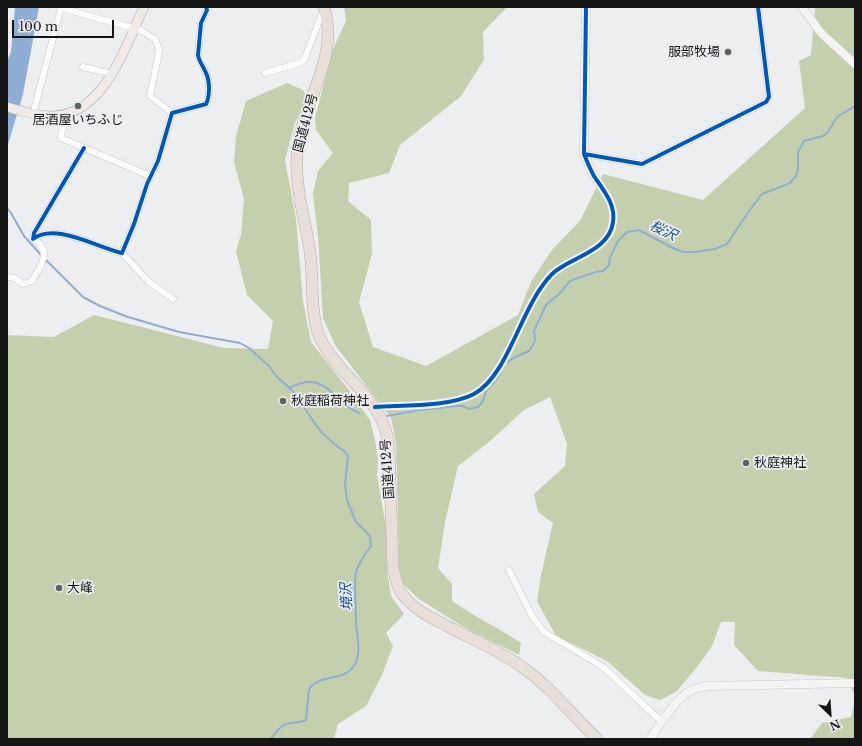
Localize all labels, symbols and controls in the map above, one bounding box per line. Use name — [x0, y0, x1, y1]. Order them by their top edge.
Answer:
scale bar — [14, 12, 116, 38]
text: 100 m — [19, 19, 58, 34]
place label: 服部牧場 — [668, 44, 720, 60]
marker: 服部牧場 — [723, 47, 733, 57]
street label: 国道412号 — [291, 92, 321, 154]
marker: 居酒屋いちふじ — [73, 101, 83, 111]
place label: 居酒屋いちふじ — [33, 112, 123, 128]
water label: 桜沢 — [647, 217, 679, 245]
place label: 秋庭稲荷神社 — [291, 393, 369, 409]
marker: 秋庭稲荷神社 — [278, 396, 288, 406]
street label: 国道412号 — [378, 438, 398, 500]
place label: 秋庭神社 — [754, 455, 806, 471]
marker: 秋庭神社 — [741, 458, 751, 468]
place label: 大峰 — [67, 580, 93, 596]
marker: 大峰 — [54, 583, 64, 593]
water label: 境沢 — [338, 583, 356, 611]
north arrow — [810, 694, 850, 734]
text: N — [827, 716, 843, 733]

